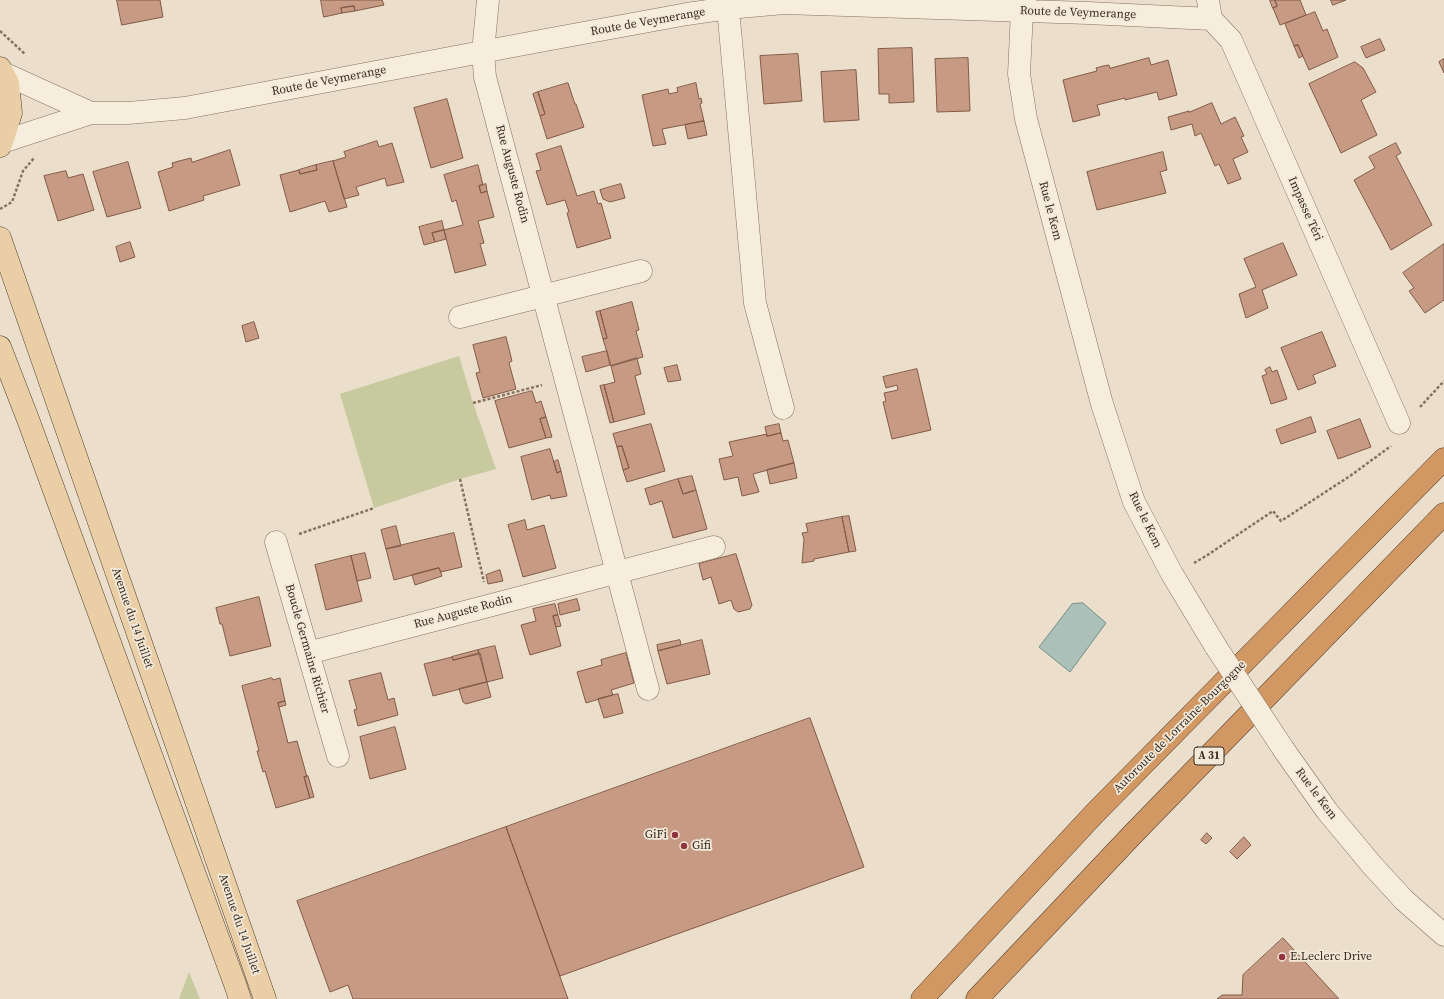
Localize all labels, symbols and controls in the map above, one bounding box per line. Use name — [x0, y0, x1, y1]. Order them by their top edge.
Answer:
street label: Route de Veymerange — [1020, 4, 1136, 22]
street label: Route de Veymerange — [589, 5, 707, 39]
street label: Route de Veymerange — [270, 63, 388, 99]
street label: Rue Auguste Rodin — [492, 123, 532, 225]
street label: Impasse Téri — [1284, 175, 1326, 243]
street label: Rue le Kem — [1035, 180, 1065, 242]
street label: Rue le Kem — [1125, 490, 1165, 550]
street label: Avenue du 14 Juillet — [108, 566, 156, 670]
street label: Boucle Germaine Richier — [282, 582, 332, 716]
street label: Rue Auguste Rodin — [412, 592, 514, 632]
street label: Autoroute de Lorraine-Bourgogne — [1111, 658, 1249, 796]
road number: A 31 — [1194, 747, 1224, 765]
street label: Rue le Kem — [1292, 765, 1340, 823]
place label: GiFi — [645, 828, 667, 842]
marker: GiFi — [670, 830, 680, 840]
place label: Gifi — [692, 839, 711, 853]
marker: Gifi — [679, 841, 689, 851]
street label: Avenue du 14 Juillet — [215, 872, 263, 976]
place label: E.Leclerc Drive — [1290, 950, 1372, 964]
marker: E.Leclerc Drive — [1277, 952, 1287, 962]

